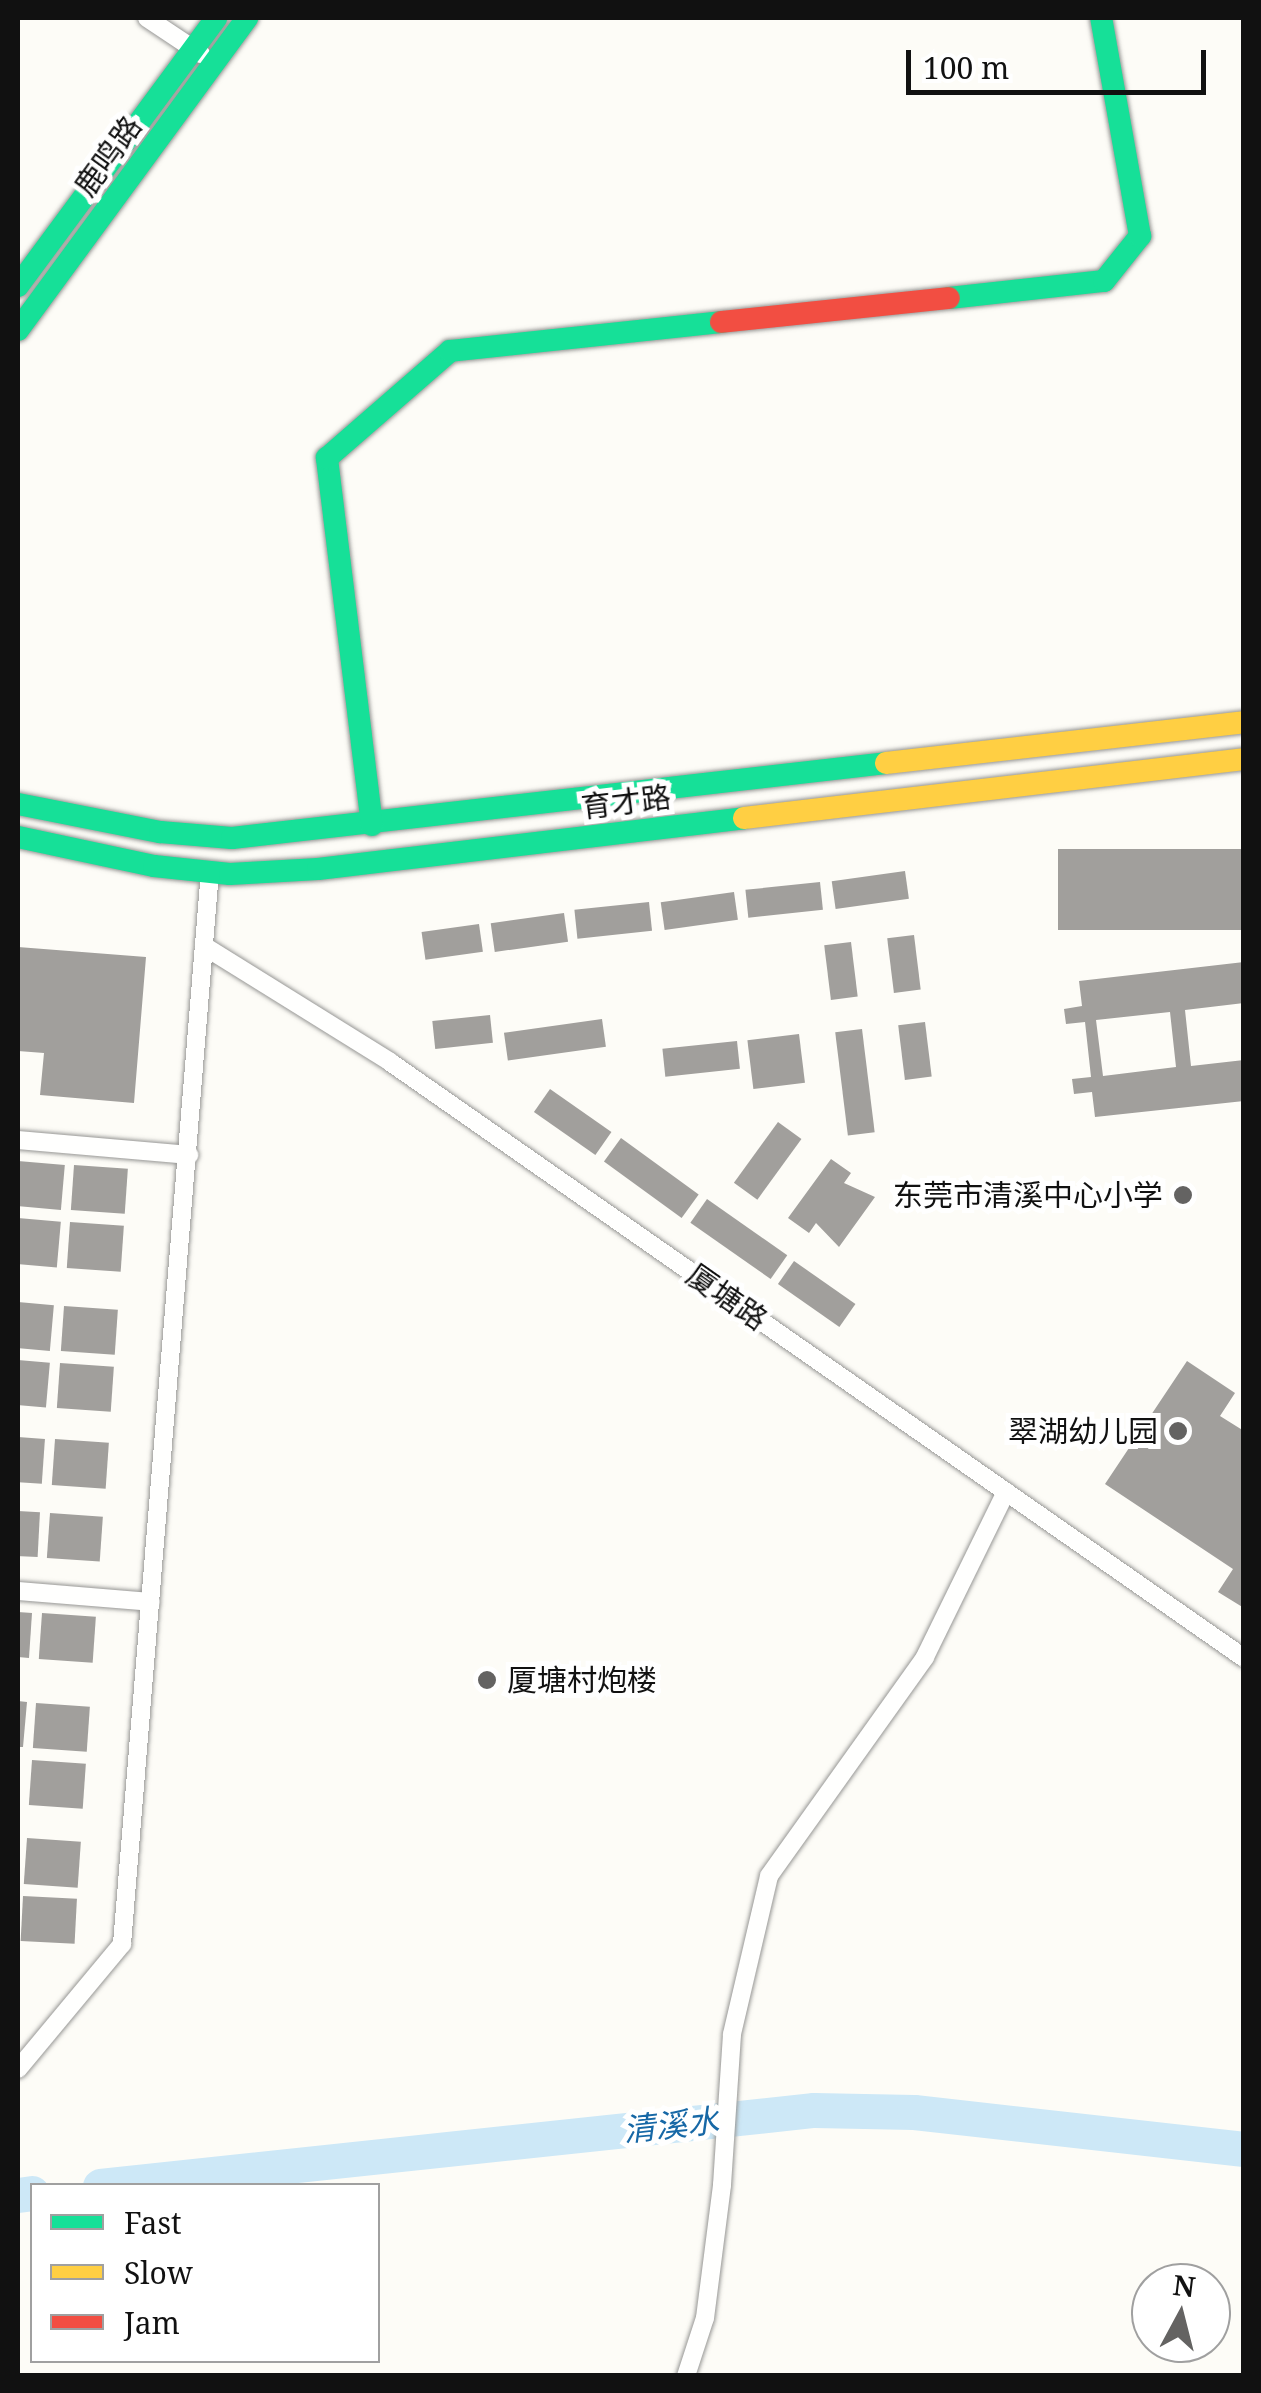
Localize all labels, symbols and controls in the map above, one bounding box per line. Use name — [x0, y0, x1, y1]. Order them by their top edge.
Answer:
scale bar — [911, 30, 1211, 92]
text: 100 m — [923, 47, 1009, 88]
street label: 鹿鸣路 — [67, 109, 149, 203]
street label: 育才路 — [579, 779, 673, 825]
place label: 东莞市清溪中心小学 — [893, 1177, 1163, 1213]
marker: 东莞市清溪中心小学 — [1172, 1184, 1194, 1206]
street label: 厦塘路 — [680, 1256, 774, 1338]
place label: 翠湖幼儿园 — [1008, 1413, 1158, 1449]
marker: 翠湖幼儿园 — [1167, 1420, 1189, 1442]
place label: 厦塘村炮楼 — [507, 1662, 657, 1698]
marker: 厦塘村炮楼 — [476, 1669, 498, 1691]
water label: 清溪水 — [621, 2101, 721, 2149]
legend — [30, 2183, 380, 2363]
text: Fast — [124, 2202, 181, 2243]
text: Slow — [124, 2252, 193, 2293]
north arrow — [1131, 2263, 1231, 2363]
text: N — [1171, 2265, 1198, 2305]
text: Jam — [124, 2302, 180, 2343]

